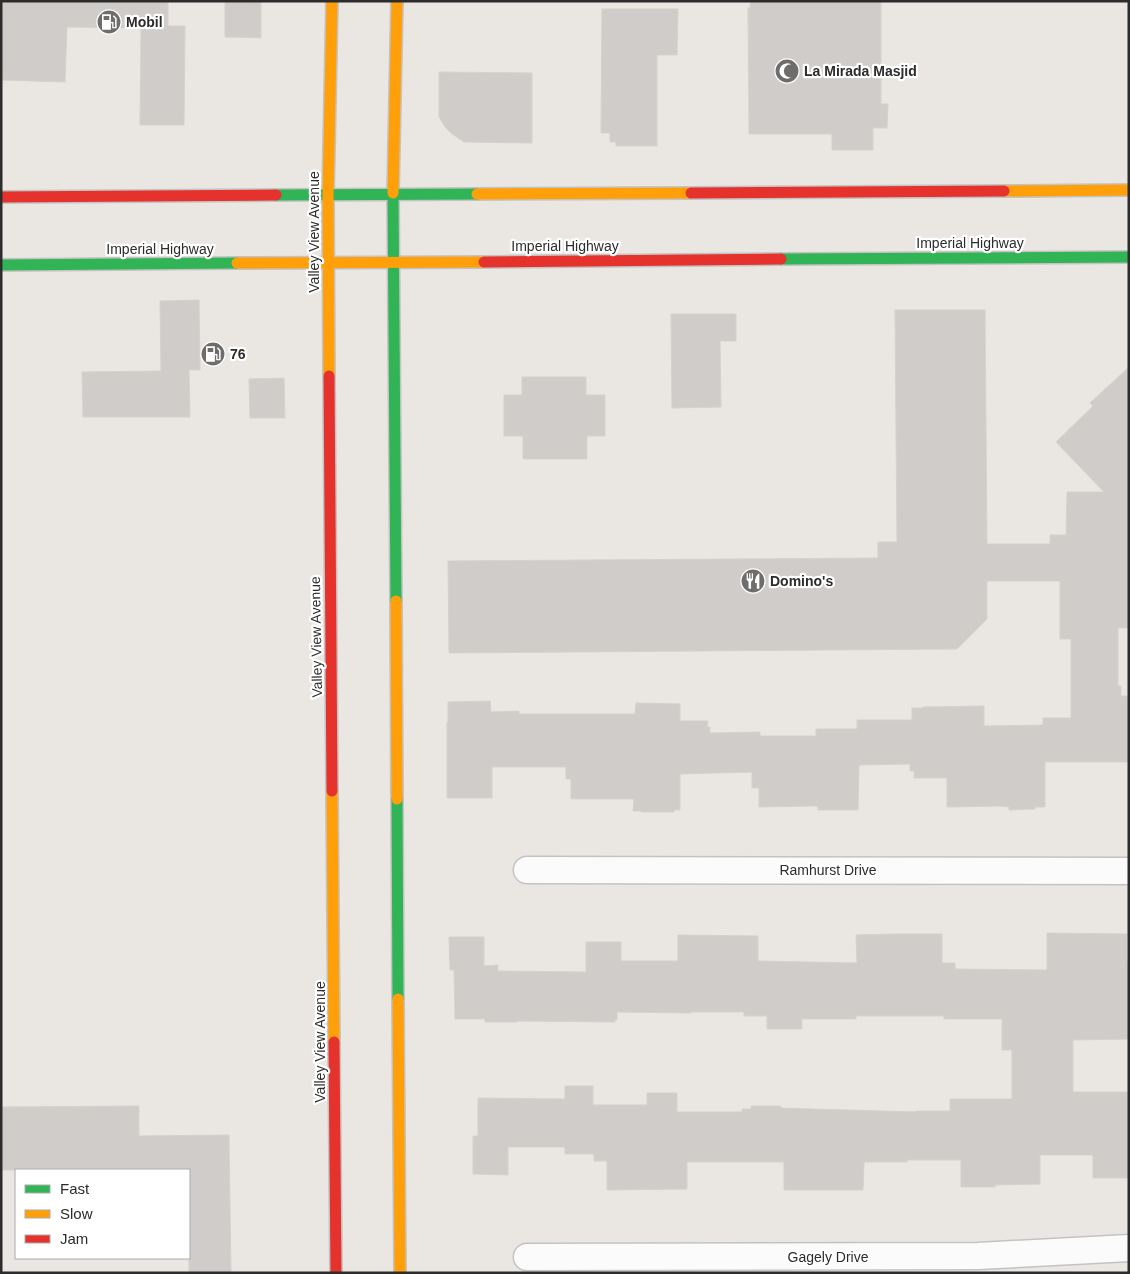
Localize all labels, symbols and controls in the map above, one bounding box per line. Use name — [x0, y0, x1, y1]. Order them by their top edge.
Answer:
fuel station icon: Mobil — [96, 9, 122, 35]
place label: Mobil — [126, 14, 163, 30]
mosque icon: La Mirada Masjid — [774, 58, 800, 84]
place label: La Mirada Masjid — [804, 63, 917, 79]
street label: Valley View Avenue — [306, 171, 322, 293]
street label: Imperial Highway — [916, 235, 1024, 251]
street label: Imperial Highway — [511, 238, 619, 254]
street label: Imperial Highway — [106, 241, 214, 257]
fuel station icon: 76 — [200, 341, 226, 367]
place label: 76 — [230, 346, 246, 362]
restaurant icon: Domino's — [740, 568, 766, 594]
place label: Domino's — [770, 573, 833, 589]
street label: Valley View Avenue — [307, 576, 325, 698]
street label: Ramhurst Drive — [779, 862, 877, 878]
street label: Valley View Avenue — [312, 981, 328, 1103]
legend — [15, 1169, 190, 1259]
text: Fast — [60, 1180, 90, 1197]
text: Slow — [60, 1205, 93, 1222]
text: Jam — [60, 1230, 88, 1247]
street label: Gagely Drive — [788, 1249, 869, 1265]

